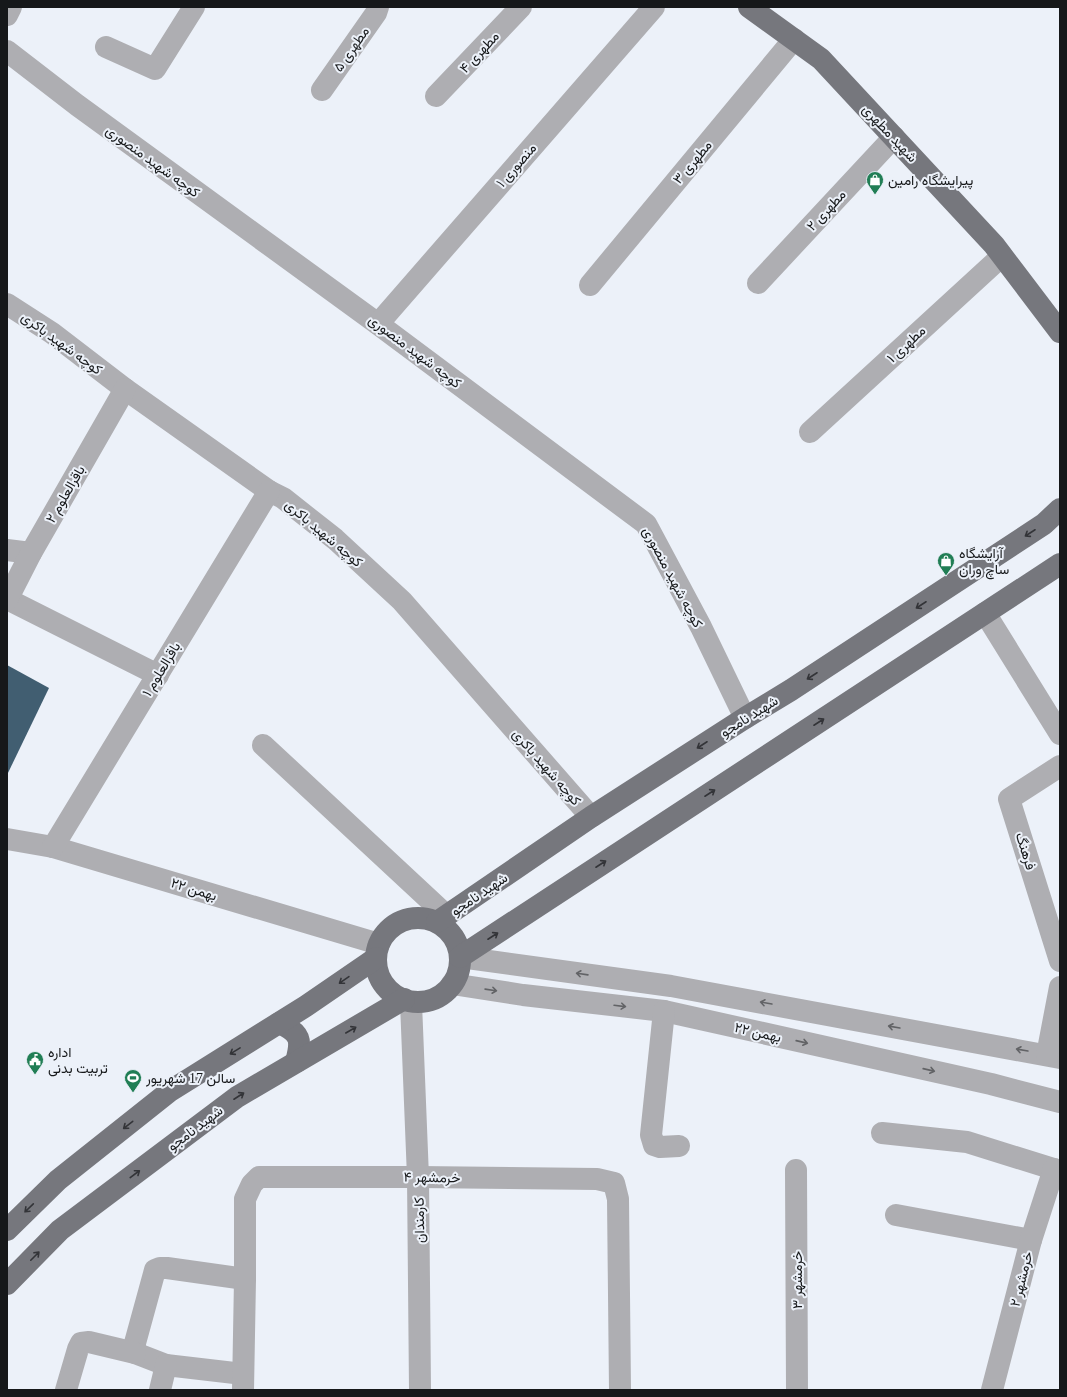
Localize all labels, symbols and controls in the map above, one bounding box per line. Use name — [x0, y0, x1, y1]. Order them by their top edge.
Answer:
street label: مطهری ۵ — [331, 24, 373, 75]
street label: مطهری ۴ — [457, 29, 503, 77]
street label: شهید مطهری — [858, 101, 920, 166]
street label: کوچه شهید منصوری — [102, 122, 202, 202]
street label: مطهری ۳ — [670, 138, 716, 188]
street label: منصوری ۱ — [493, 141, 540, 191]
shop icon: پیرایشگاه ‌رامین — [865, 170, 885, 195]
place label: پیرایشگاه ‌رامین — [888, 173, 973, 190]
street label: مطهری ۲ — [804, 187, 850, 234]
street label: کوچه شهید باکری — [17, 309, 105, 379]
street label: کوچه شهید منصوری — [364, 312, 464, 393]
street label: مطهری ۱ — [884, 323, 929, 367]
street label: باقرالعلوم ۲ — [43, 463, 89, 526]
street label: کوچه شهید باکری — [281, 497, 365, 571]
street label: کوچه شهید منصوری — [638, 524, 705, 631]
one-way arrow — [1024, 529, 1035, 537]
place label: آرایشگاه ساچ وران — [959, 546, 1009, 580]
shop icon: آرایشگاه ساچ وران — [936, 551, 956, 576]
one-way arrow — [915, 601, 927, 609]
street label: باقرالعلوم ۱ — [139, 639, 184, 700]
one-way arrow — [807, 672, 818, 680]
street label: شهید نامجو — [718, 693, 781, 741]
one-way arrow — [813, 718, 824, 726]
street label: کوچه شهید باکری — [508, 726, 584, 810]
one-way arrow — [697, 741, 708, 750]
one-way arrow — [704, 789, 715, 797]
street label: فرهنگ — [1012, 831, 1038, 872]
one-way arrow — [595, 860, 607, 868]
street label: شهید نامجو — [448, 870, 511, 920]
street label: ۲۲ بهمن — [169, 875, 219, 905]
one-way arrow — [487, 931, 498, 940]
one-way arrow — [576, 970, 589, 978]
one-way arrow — [339, 976, 350, 984]
one-way arrow — [484, 986, 497, 994]
one-way arrow — [760, 999, 773, 1007]
one-way arrow — [613, 1002, 626, 1010]
street label: ۲۲ بهمن — [733, 1020, 783, 1046]
one-way arrow — [888, 1023, 901, 1031]
one-way arrow — [345, 1026, 357, 1034]
one-way arrow — [795, 1038, 808, 1046]
place label: اداره تربیت بدنی — [48, 1045, 108, 1077]
one-way arrow — [1016, 1046, 1029, 1054]
one-way arrow — [229, 1047, 241, 1055]
public building icon: اداره تربیت بدنی — [25, 1050, 45, 1075]
one-way arrow — [922, 1067, 935, 1075]
sports icon: سالن 17 شهریور — [123, 1068, 143, 1093]
place label: سالن 17 شهریور — [145, 1071, 235, 1087]
one-way arrow — [233, 1092, 244, 1100]
street label: شهید نامجو — [165, 1103, 226, 1155]
one-way arrow — [123, 1120, 134, 1129]
one-way arrow — [129, 1170, 140, 1178]
street label: خرمشهر ۴ — [403, 1170, 461, 1186]
street label: کارمندان — [412, 1197, 428, 1243]
one-way arrow — [24, 1203, 34, 1213]
street label: خرمشهر ۲ — [1007, 1250, 1037, 1308]
one-way arrow — [30, 1251, 40, 1261]
street label: خرمشهر ۳ — [790, 1251, 806, 1309]

